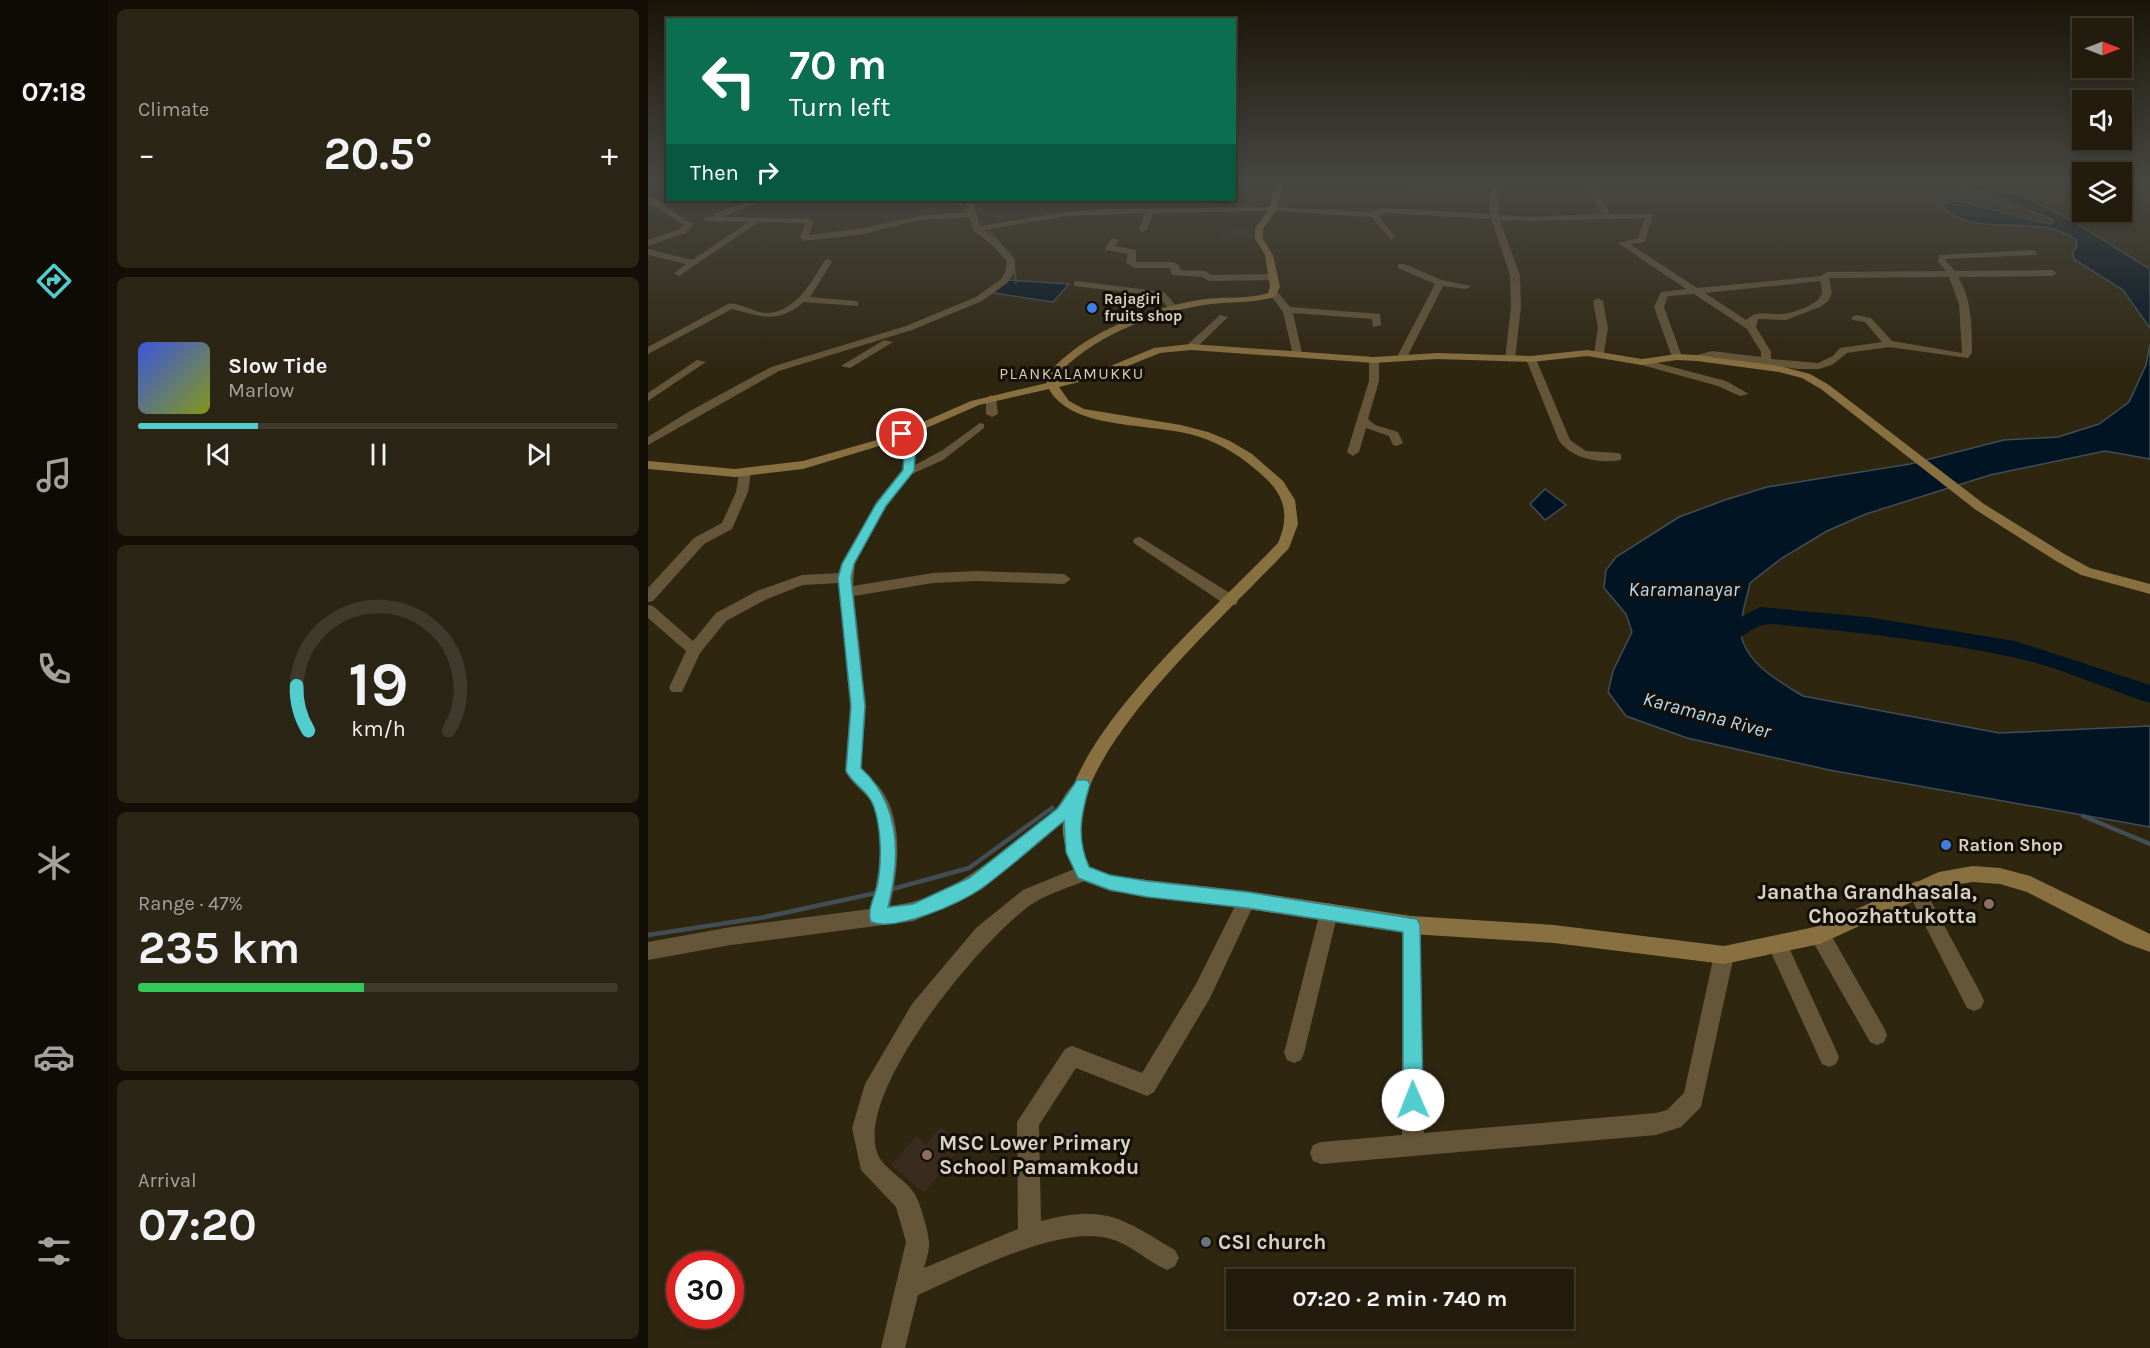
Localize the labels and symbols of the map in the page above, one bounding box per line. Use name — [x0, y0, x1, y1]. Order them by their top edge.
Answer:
north arrow — [2072, 18, 2132, 78]
place label: Rajagiri fruits shop — [1104, 290, 1182, 325]
marker: Rajagiri fruits shop — [1085, 301, 1099, 315]
district label: PLANKALAMUKKU — [999, 364, 1145, 383]
pin — [876, 408, 927, 459]
water label: Karamanayar — [1628, 578, 1741, 601]
water label: Karamana River — [1640, 687, 1775, 743]
place label: Ration Shop — [1958, 834, 2063, 856]
marker: Ration Shop — [1939, 838, 1953, 852]
place label: Janatha Grandhasala, Choozhattukotta — [1758, 880, 1977, 928]
marker: Janatha Grandhasala, Choozhattukotta — [1982, 897, 1996, 911]
position arrow — [1381, 1068, 1445, 1132]
place label: MSC Lower Primary School Pamamkodu — [939, 1131, 1139, 1179]
marker: MSC Lower Primary School Pamamkodu — [920, 1148, 934, 1162]
place label: CSI church — [1218, 1230, 1326, 1254]
marker: CSI church — [1199, 1235, 1213, 1249]
speed limit sign: 30 — [666, 1251, 744, 1329]

